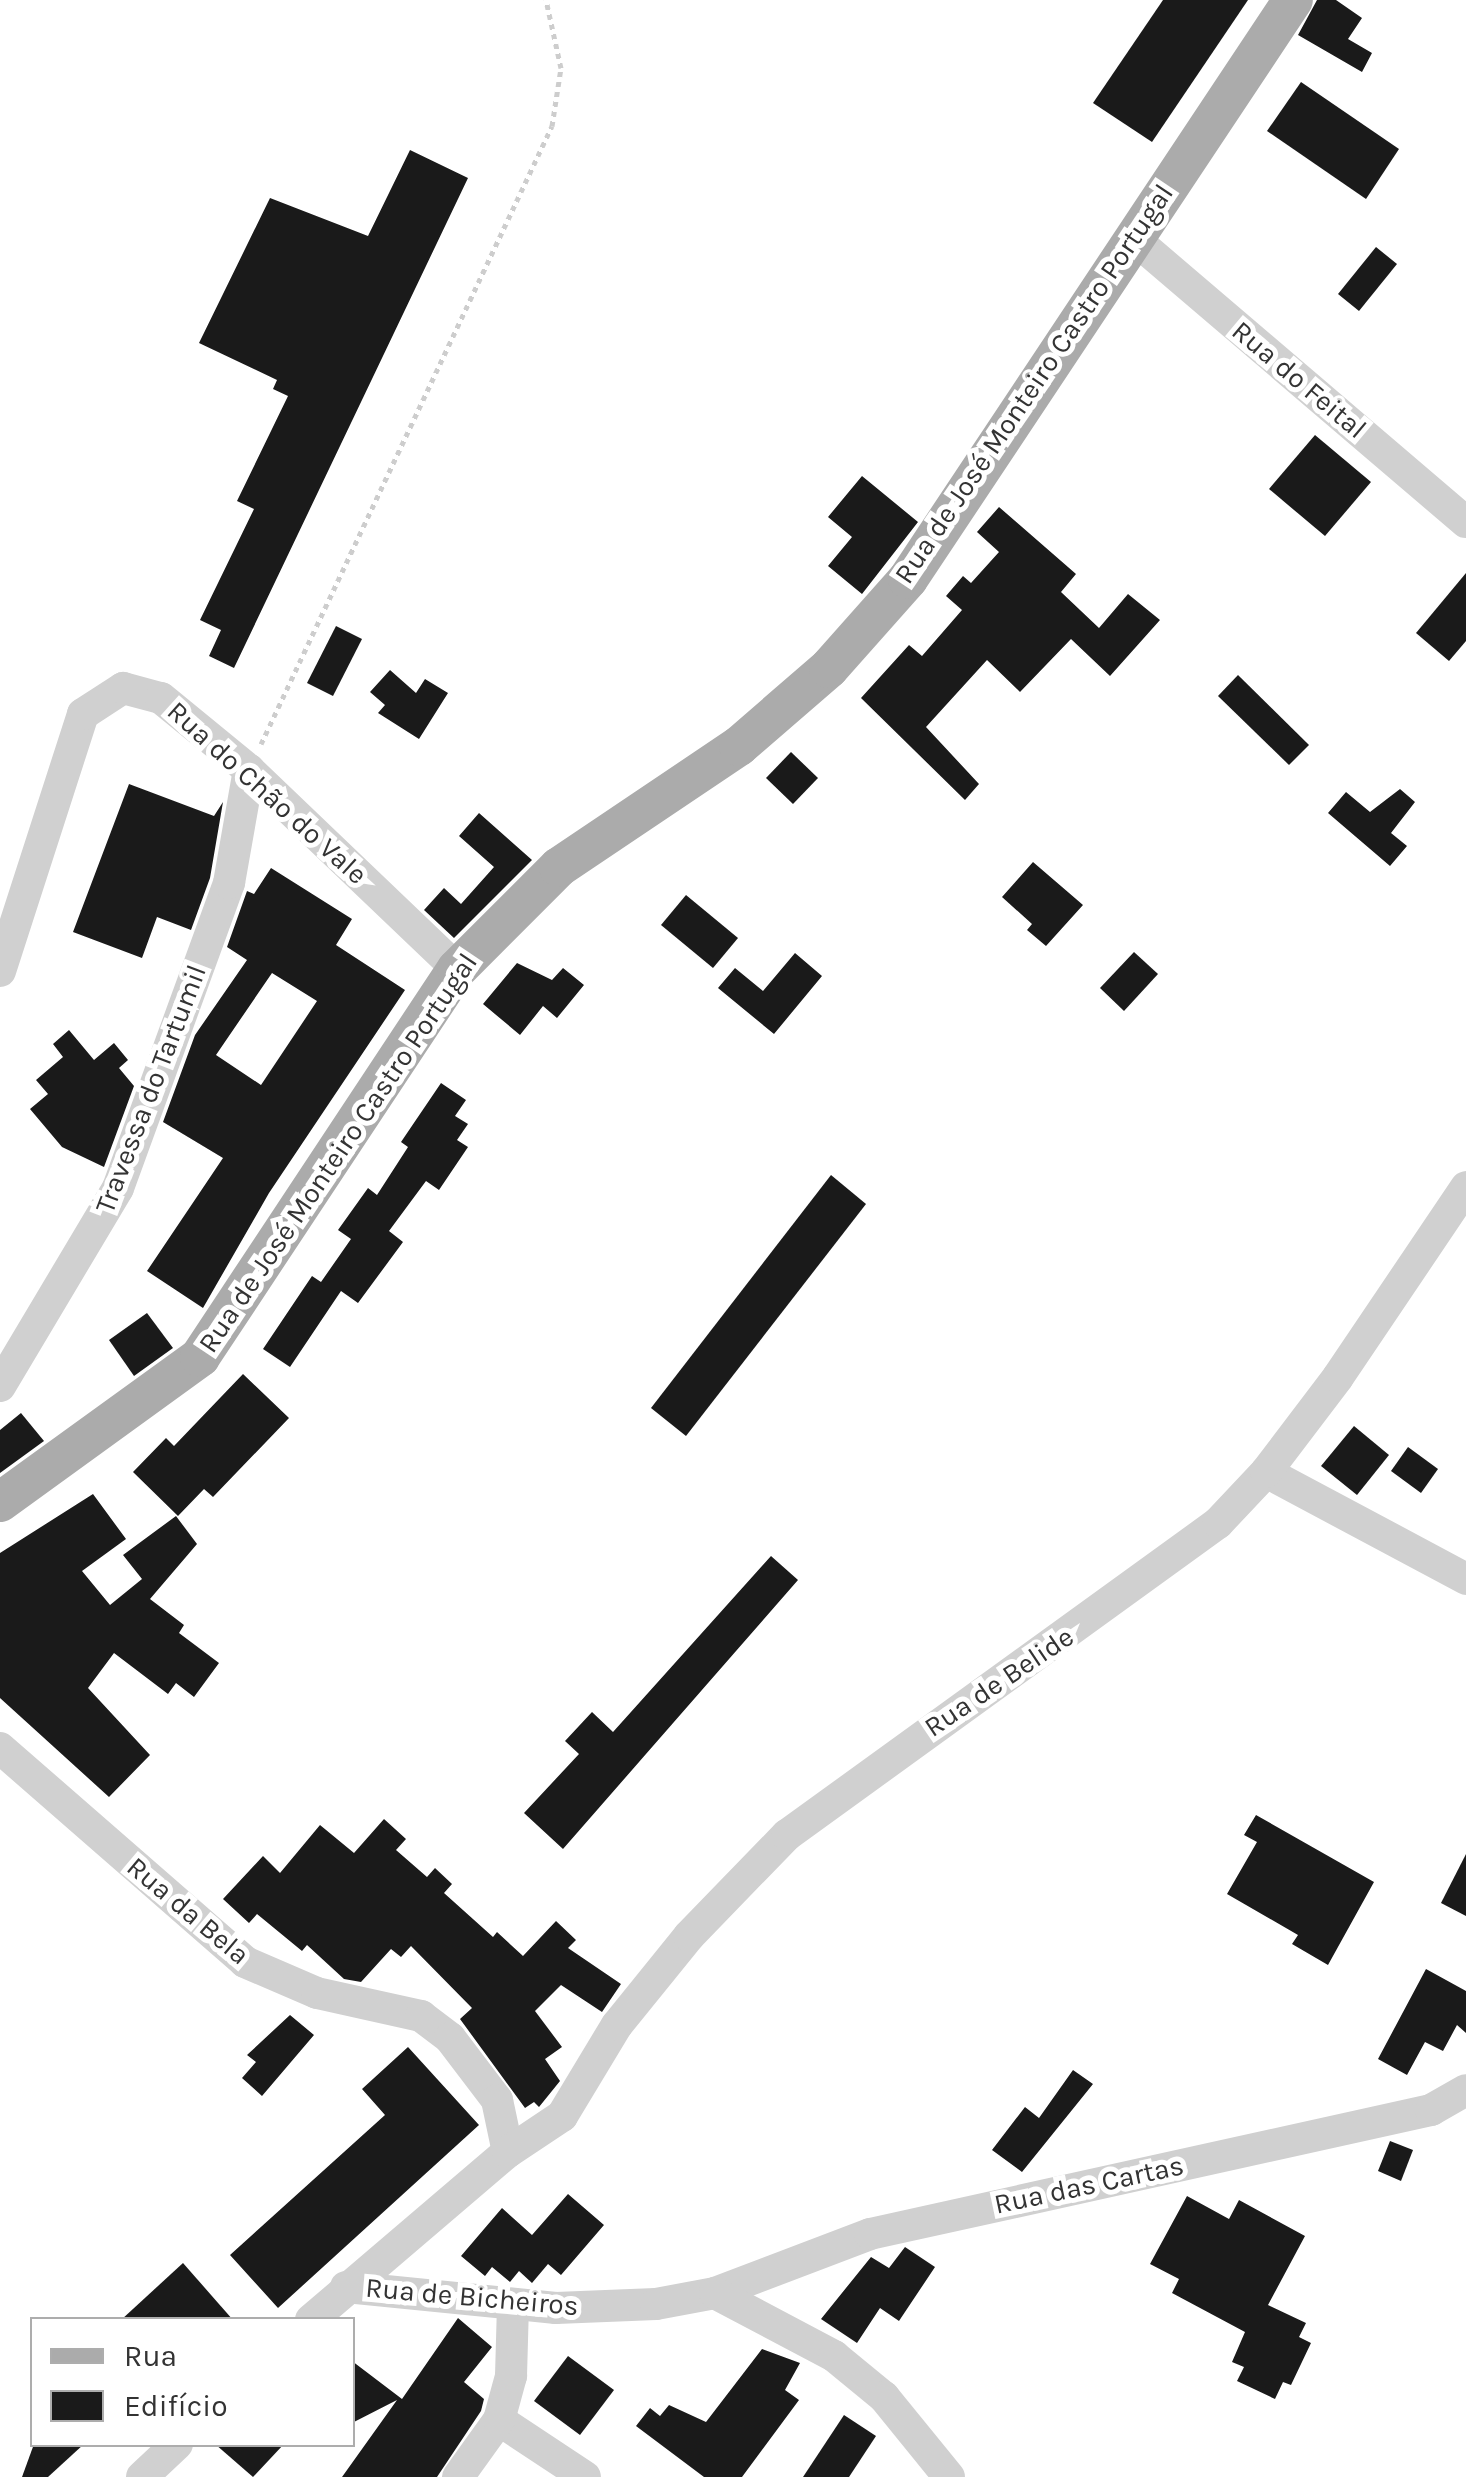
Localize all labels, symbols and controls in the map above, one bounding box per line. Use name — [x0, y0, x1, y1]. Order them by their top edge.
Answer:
street label: Rua de José Monteiro Castro Portugal — [887, 178, 1181, 590]
street label: Rua do Feital — [1225, 314, 1373, 446]
street label: Rua do Chão do Vale — [160, 694, 374, 892]
street label: Rua de José Monteiro Castro Portugal — [191, 947, 485, 1359]
street label: Travessa do Tartumil — [88, 960, 214, 1218]
street label: Rua de Belide — [918, 1620, 1080, 1744]
street label: Rua da Bela — [120, 1850, 256, 1972]
street label: Rua das Cartas — [991, 2149, 1187, 2221]
street label: Rua de Bicheiros — [364, 2271, 580, 2323]
legend — [30, 2317, 355, 2447]
text: Rua — [124, 2338, 177, 2374]
text: Edifício — [124, 2388, 228, 2424]

